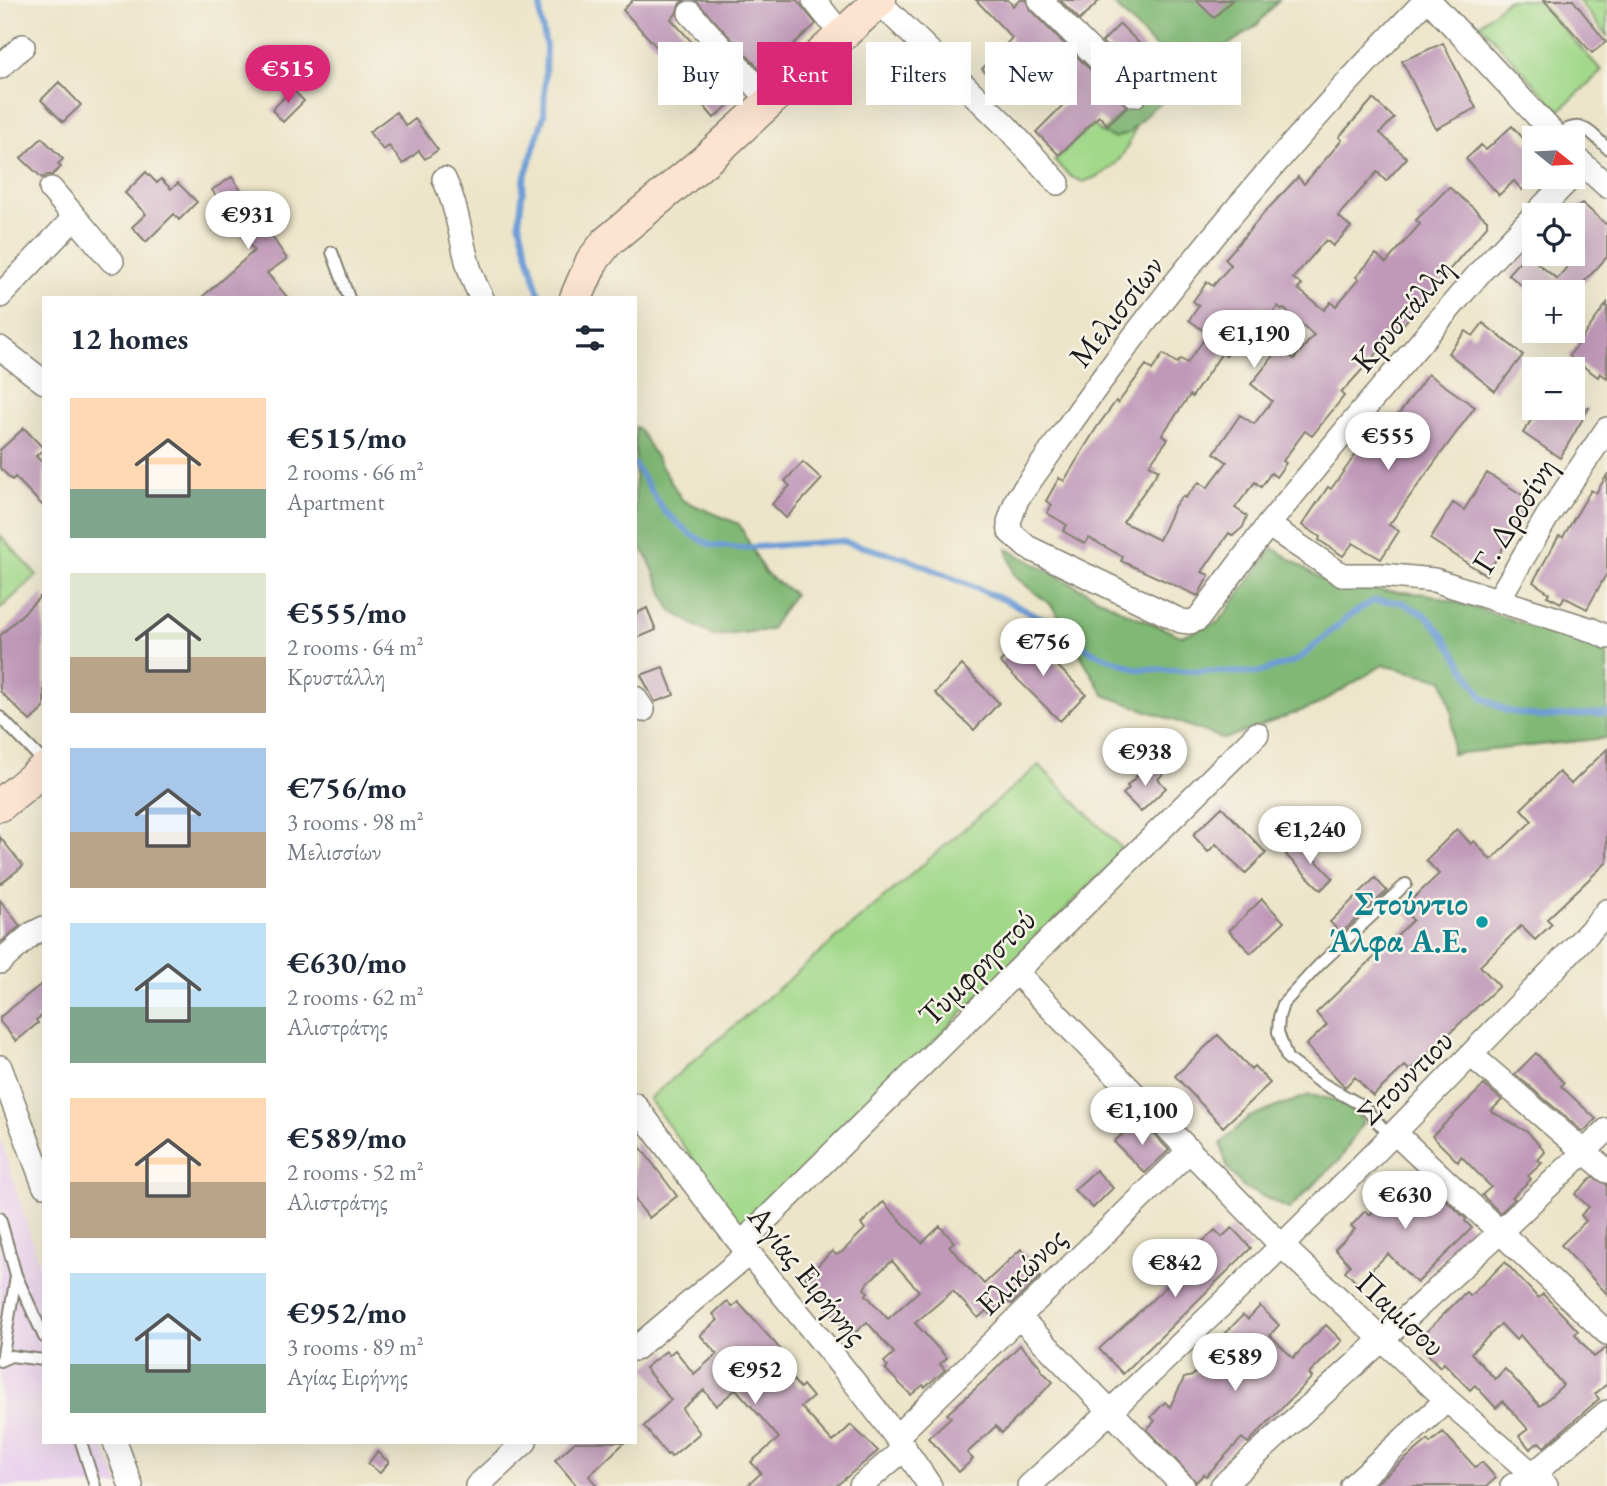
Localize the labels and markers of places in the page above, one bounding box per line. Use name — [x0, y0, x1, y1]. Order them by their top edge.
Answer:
pin: €515 — [247, 46, 329, 105]
pin: €931 — [207, 191, 289, 251]
pin: €1,190 — [1197, 310, 1311, 370]
pin: €555 — [1347, 412, 1429, 472]
pin: €756 — [1002, 618, 1084, 678]
pin: €938 — [1104, 728, 1186, 788]
pin: €1,240 — [1253, 806, 1367, 866]
place label: Στούντιο Άλφα Α.Ε. — [1328, 883, 1468, 962]
marker: Στούντιο Άλφα Α.Ε. — [1474, 914, 1490, 930]
pin: €1,100 — [1085, 1088, 1199, 1147]
pin: €630 — [1364, 1172, 1446, 1231]
pin: €842 — [1134, 1240, 1216, 1299]
pin: €589 — [1194, 1334, 1276, 1393]
pin: €952 — [714, 1346, 796, 1406]

